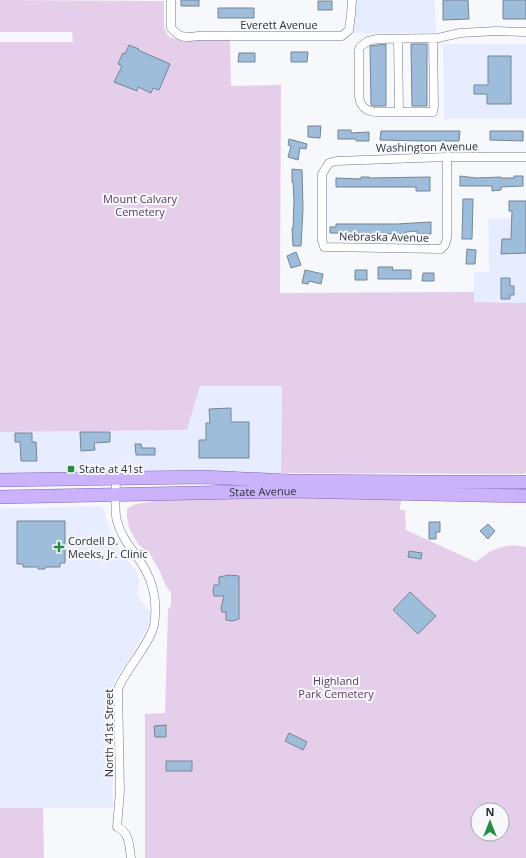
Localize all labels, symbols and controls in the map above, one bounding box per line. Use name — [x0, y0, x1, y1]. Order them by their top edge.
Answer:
street label: Everett Avenue — [240, 17, 318, 32]
street label: Washington Avenue — [376, 138, 478, 155]
park label: Mount Calvary Cemetery — [103, 191, 178, 219]
street label: Nebraska Avenue — [339, 228, 429, 245]
place label: State at 41st — [79, 461, 143, 476]
marker: State at 41st — [66, 464, 76, 474]
street label: State Avenue — [229, 483, 297, 499]
place label: Cordell D. Meeks, Jr. Clinic — [68, 533, 147, 561]
marker: Cordell D. Meeks, Jr. Clinic — [53, 541, 65, 553]
park label: Highland Park Cemetery — [298, 673, 374, 701]
street label: North 41st Street — [101, 689, 116, 777]
north arrow — [470, 802, 510, 842]
text: N — [486, 804, 494, 819]

